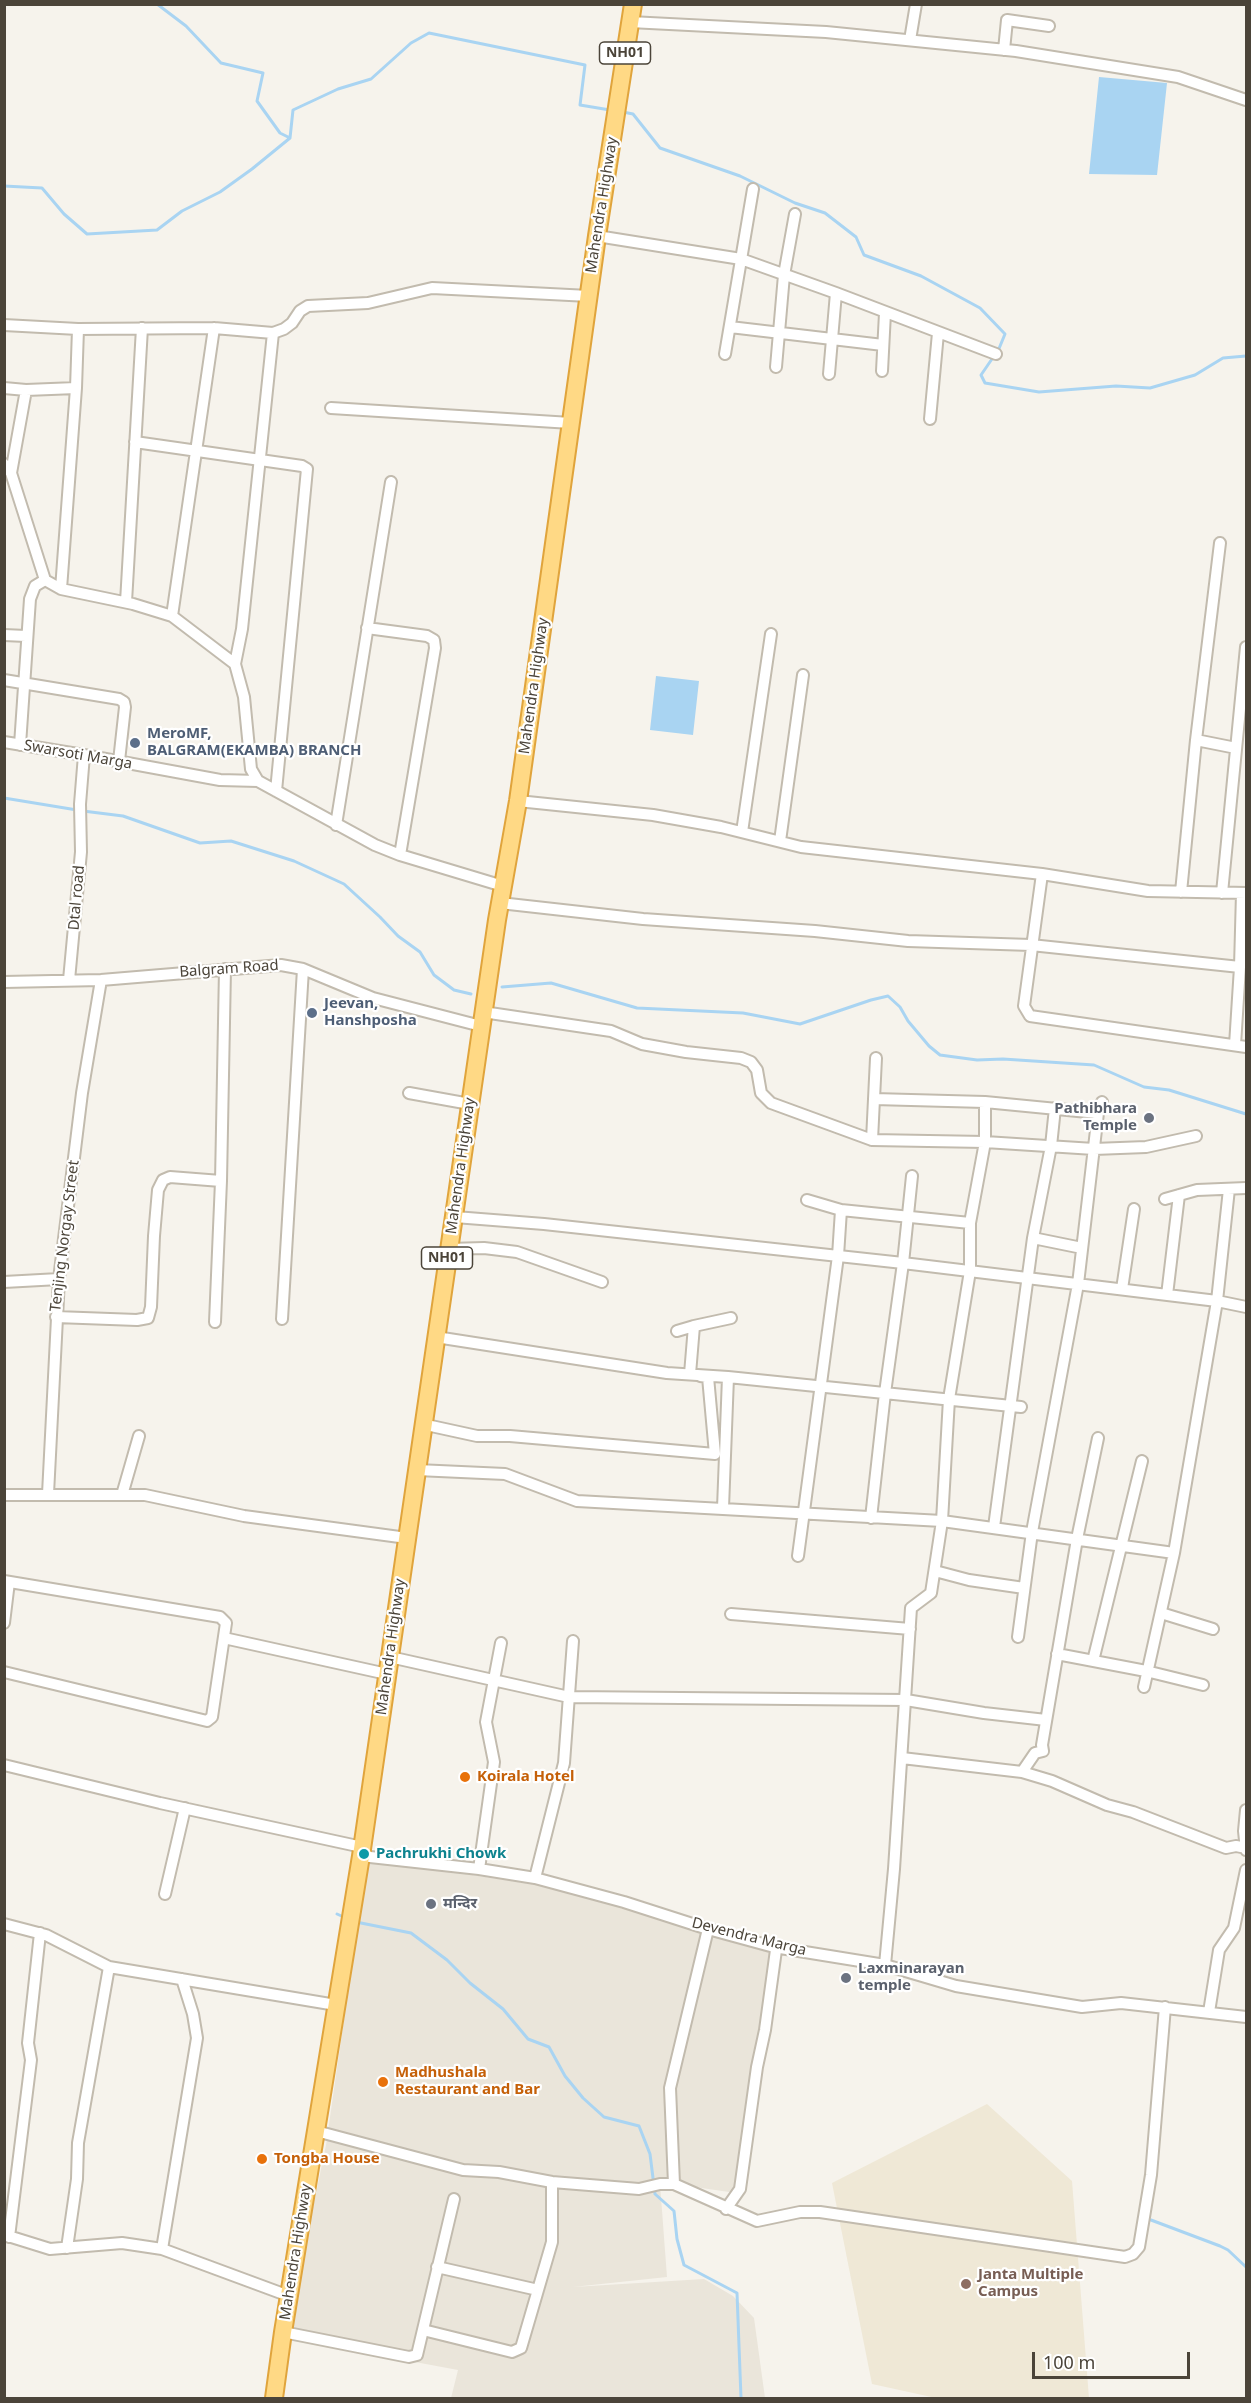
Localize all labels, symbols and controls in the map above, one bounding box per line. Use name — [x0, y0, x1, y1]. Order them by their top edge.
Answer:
road number: NH01 — [600, 42, 650, 64]
street label: Mahendra Highway — [582, 136, 622, 274]
street label: Mahendra Highway — [515, 617, 553, 755]
place label: MeroMF, BALGRAM(EKAMBA) BRANCH — [147, 725, 361, 760]
marker: MeroMF, BALGRAM(EKAMBA) BRANCH — [128, 736, 142, 750]
street label: Swarsoti Marga — [22, 737, 134, 773]
street label: Dtal road — [65, 865, 89, 931]
street label: Balgram Road — [179, 957, 279, 981]
place label: Jeevan, Hanshposha — [324, 995, 417, 1030]
marker: Jeevan, Hanshposha — [305, 1006, 319, 1020]
street label: Mahendra Highway — [442, 1097, 480, 1235]
place label: Pathibhara Temple — [1054, 1100, 1137, 1135]
marker: Pathibhara Temple — [1142, 1111, 1156, 1125]
street label: Tenjing Norgay Street — [47, 1159, 83, 1313]
road number: NH01 — [422, 1247, 472, 1269]
street label: Mahendra Highway — [372, 1578, 410, 1716]
place label: Koirala Hotel — [477, 1768, 574, 1786]
marker: Koirala Hotel — [458, 1770, 472, 1784]
place label: Pachrukhi Chowk — [376, 1845, 506, 1863]
marker: Pachrukhi Chowk — [357, 1847, 371, 1861]
place label: मन्दिर — [443, 1895, 477, 1913]
marker: मन्दिर — [424, 1897, 438, 1911]
street label: Devendra Marga — [690, 1914, 808, 1960]
place label: Laxminarayan temple — [858, 1960, 965, 1995]
marker: Laxminarayan temple — [839, 1971, 853, 1985]
place label: Madhushala Restaurant and Bar — [395, 2064, 540, 2099]
marker: Madhushala Restaurant and Bar — [376, 2075, 390, 2089]
place label: Tongba House — [274, 2150, 380, 2168]
marker: Tongba House — [255, 2152, 269, 2166]
street label: Mahendra Highway — [276, 2183, 316, 2321]
place label: Janta Multiple Campus — [978, 2266, 1083, 2301]
marker: Janta Multiple Campus — [959, 2277, 973, 2291]
scale bar — [1035, 2340, 1192, 2378]
text: 100 m — [1043, 2350, 1095, 2374]

